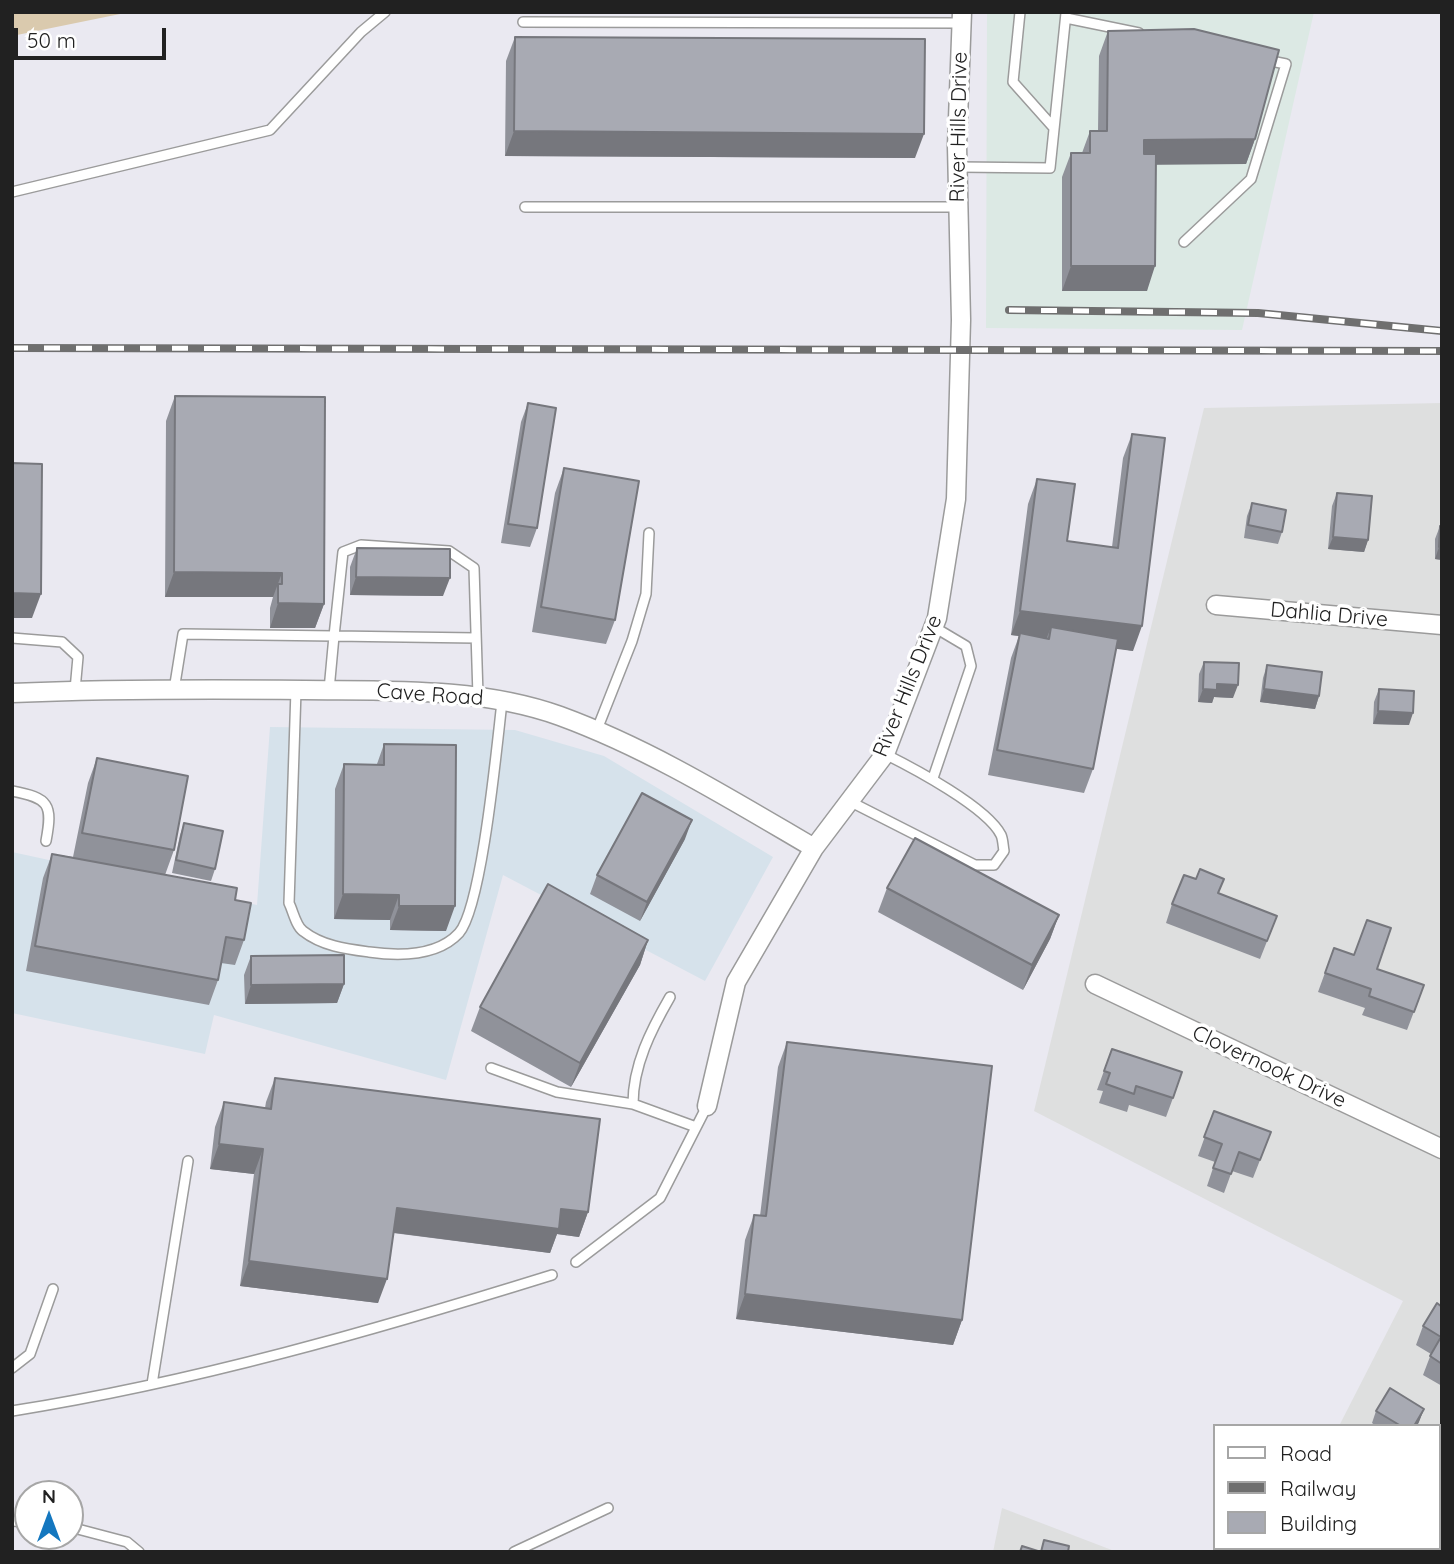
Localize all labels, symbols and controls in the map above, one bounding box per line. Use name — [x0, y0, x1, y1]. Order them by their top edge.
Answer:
scale bar — [18, 14, 170, 58]
text: 50 m — [27, 27, 76, 53]
street label: River Hills Drive — [945, 51, 973, 203]
street label: Dahlia Drive — [1269, 597, 1389, 633]
street label: River Hills Drive — [868, 611, 948, 761]
street label: Cave Road — [376, 679, 484, 711]
street label: Clovernook Drive — [1188, 1020, 1350, 1114]
legend — [1212, 1424, 1440, 1550]
text: Road — [1280, 1440, 1332, 1466]
text: Railway — [1280, 1475, 1356, 1501]
north arrow — [14, 1480, 84, 1550]
text: N — [42, 1484, 56, 1508]
text: Building — [1280, 1510, 1357, 1536]

